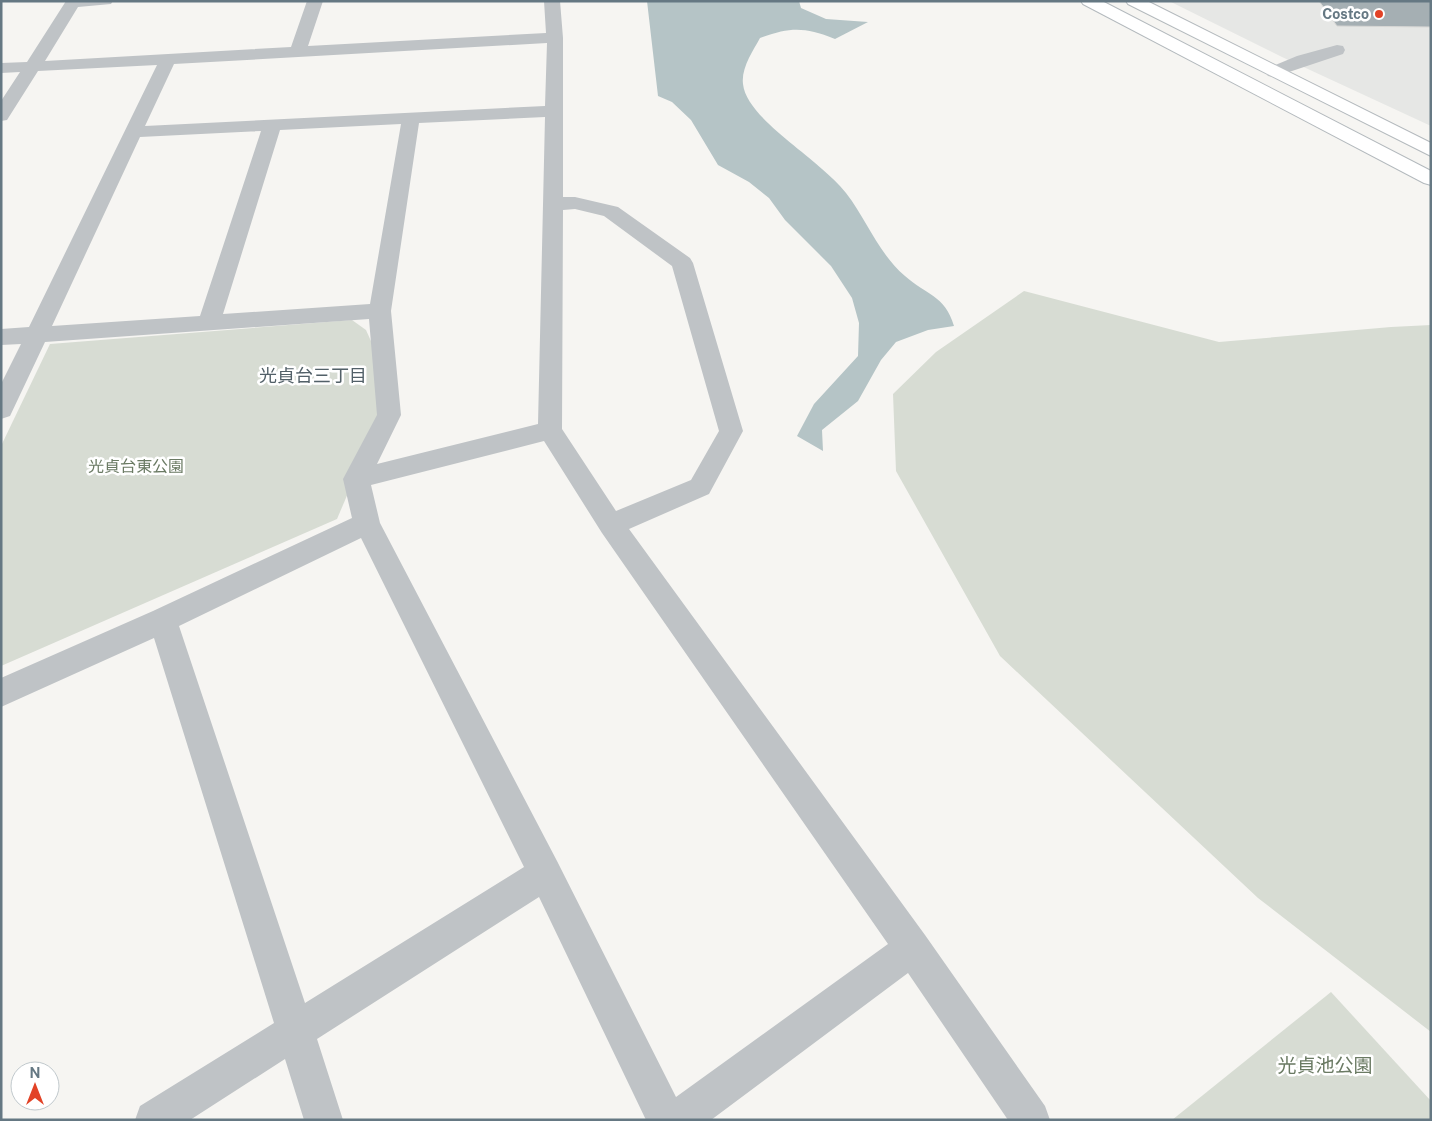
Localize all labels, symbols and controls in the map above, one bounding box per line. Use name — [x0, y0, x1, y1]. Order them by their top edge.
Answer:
place label: Costco — [1322, 6, 1369, 22]
marker: Costco — [1373, 8, 1385, 20]
district label: 光貞台三丁目 — [259, 365, 367, 386]
park label: 光貞台東公園 — [88, 457, 184, 476]
park label: 光貞池公園 — [1277, 1054, 1373, 1076]
north arrow — [10, 1061, 60, 1111]
text: N — [30, 1065, 40, 1081]

